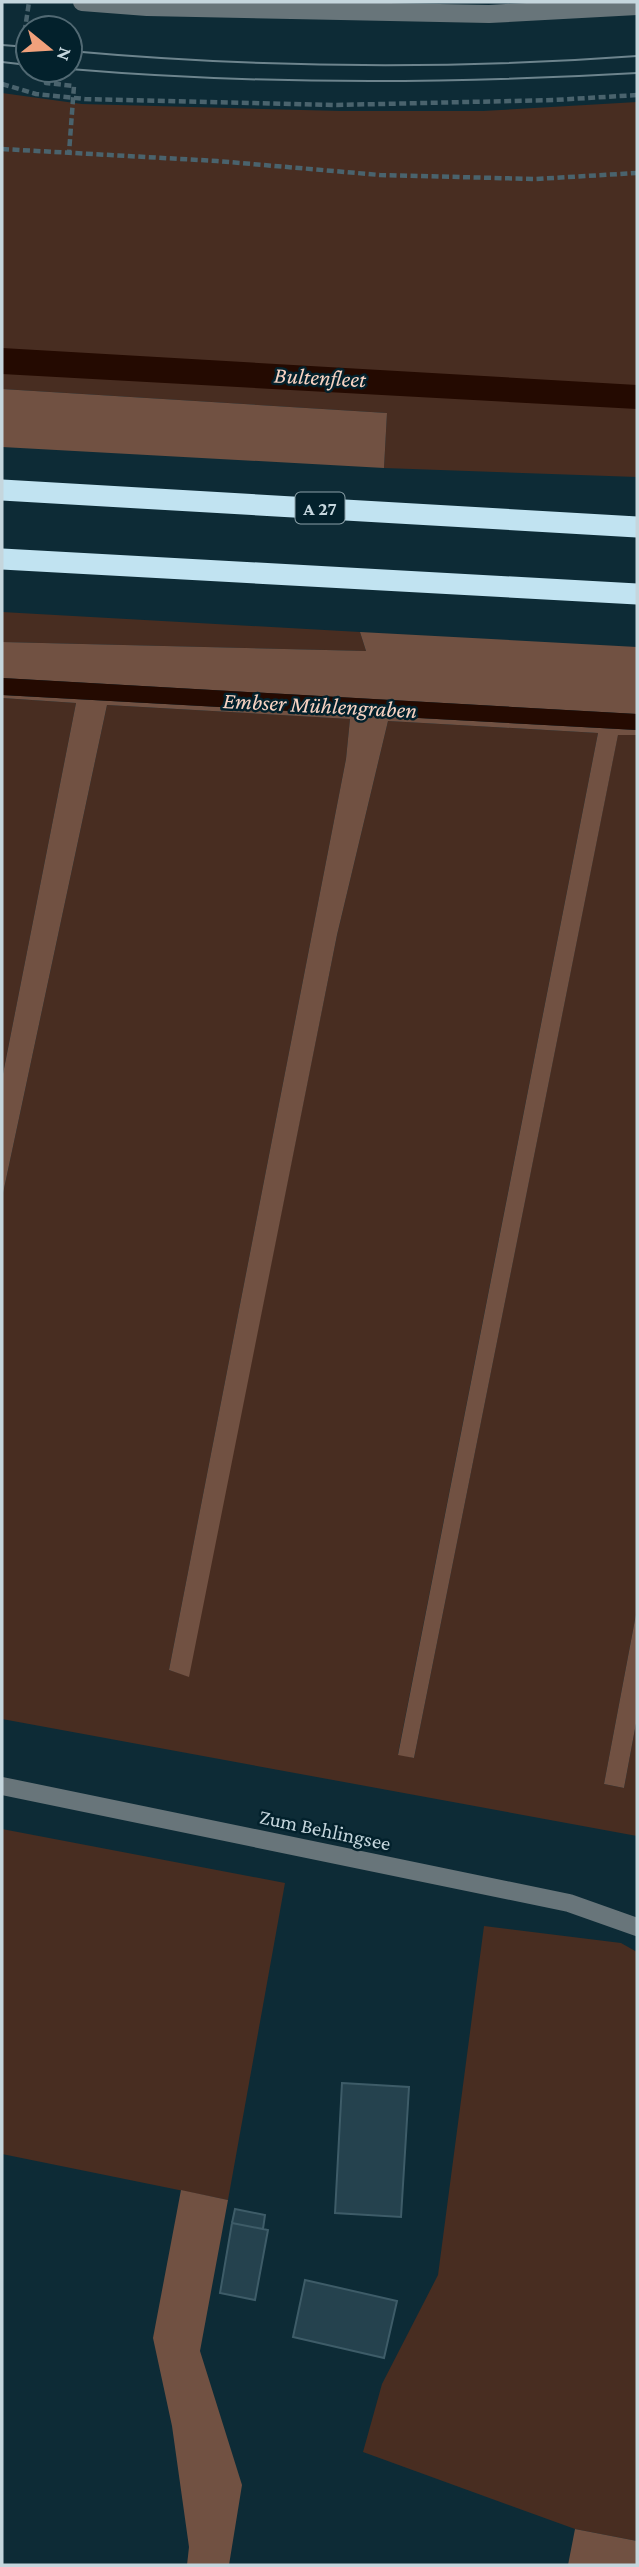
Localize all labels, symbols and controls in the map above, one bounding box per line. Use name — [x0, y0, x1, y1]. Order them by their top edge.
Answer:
north arrow — [14, 14, 84, 84]
text: N — [53, 45, 77, 64]
water label: Bultenfleet — [273, 362, 368, 392]
road number: A 27 — [296, 492, 344, 524]
water label: Embser Mühlengraben — [222, 687, 418, 723]
street label: Zum Behlingsee — [257, 1804, 393, 1856]

